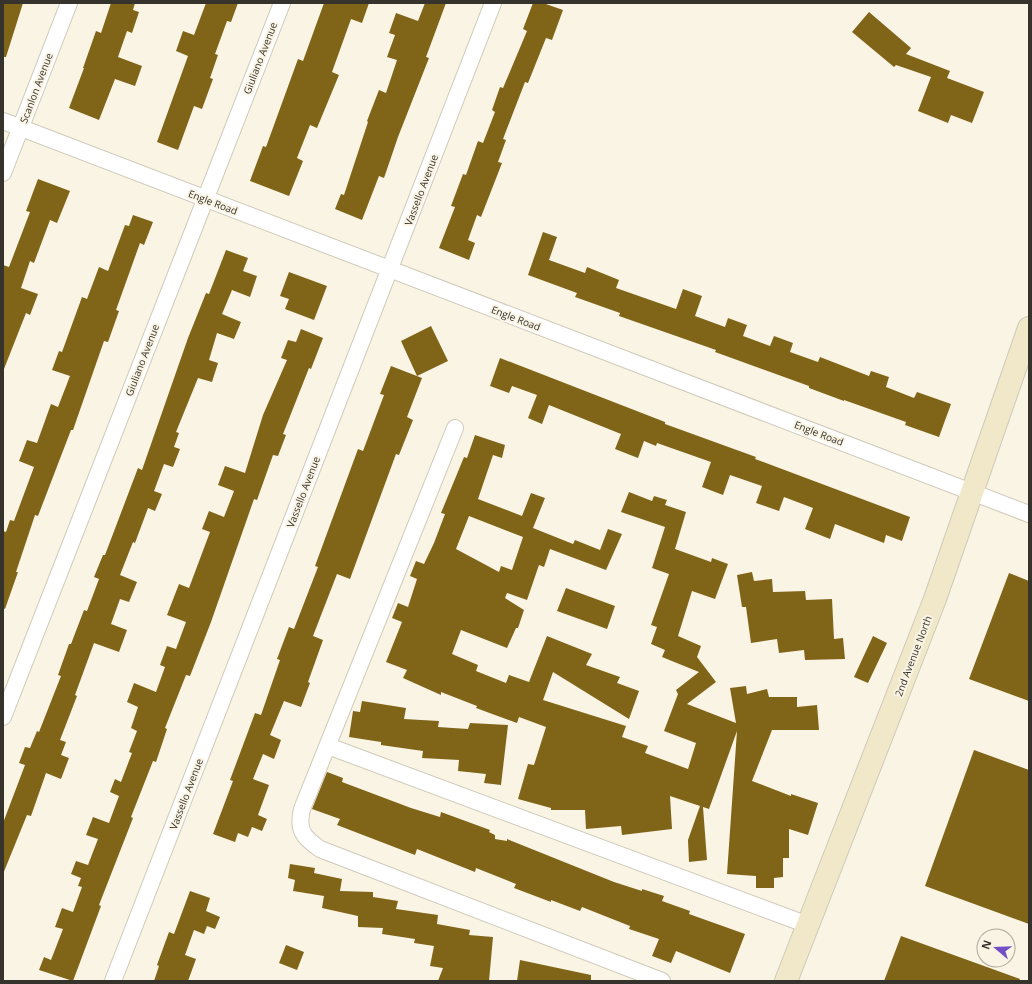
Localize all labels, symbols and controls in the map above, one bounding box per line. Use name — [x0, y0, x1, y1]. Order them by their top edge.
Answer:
street label: Giuliano Avenue — [240, 20, 280, 96]
street label: Scanlon Avenue — [16, 51, 56, 125]
street label: Vassello Avenue — [401, 152, 441, 228]
street label: Engle Road — [186, 186, 240, 218]
street label: Engle Road — [489, 302, 543, 334]
street label: Giuliano Avenue — [122, 322, 162, 398]
street label: Engle Road — [792, 417, 846, 449]
street label: Vassello Avenue — [283, 454, 323, 530]
street label: 2nd Avenue North — [891, 614, 935, 698]
street label: Vassello Avenue — [166, 756, 206, 832]
north arrow — [976, 928, 1016, 968]
text: N — [978, 938, 995, 951]

